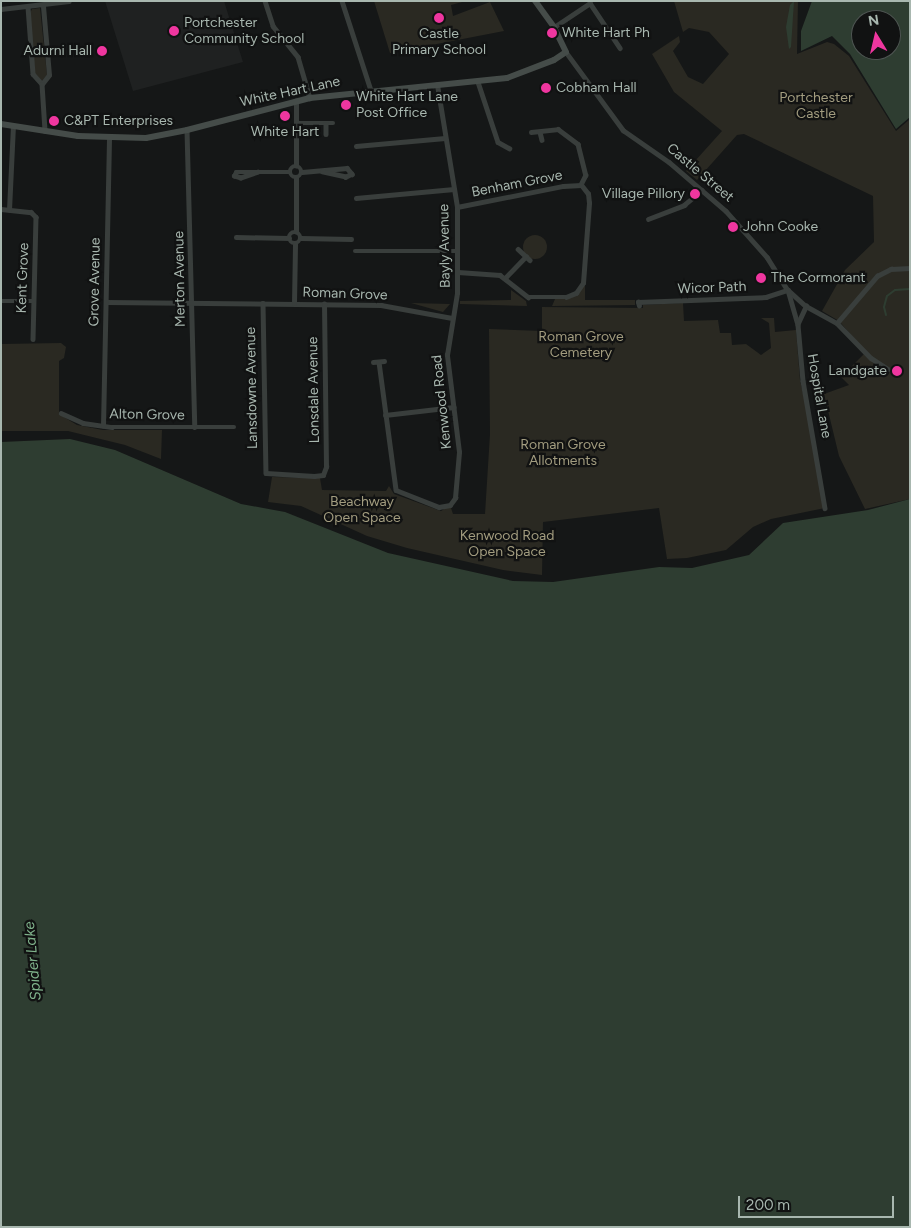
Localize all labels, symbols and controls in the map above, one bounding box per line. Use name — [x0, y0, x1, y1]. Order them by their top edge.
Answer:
north arrow — [851, 10, 901, 60]
text: N — [867, 11, 880, 30]
marker: Castle Primary School — [433, 12, 445, 24]
place label: Portchester Community School — [184, 15, 304, 48]
marker: Portchester Community School — [168, 25, 180, 37]
place label: White Hart Ph — [562, 25, 650, 41]
place label: Castle Primary School — [392, 26, 486, 58]
marker: White Hart Ph — [546, 27, 558, 39]
place label: Adurni Hall — [24, 43, 92, 59]
marker: Adurni Hall — [96, 45, 108, 57]
street label: White Hart Lane — [238, 73, 342, 111]
place label: Cobham Hall — [556, 80, 637, 96]
marker: Cobham Hall — [540, 82, 552, 94]
place label: White Hart Lane Post Office — [356, 89, 458, 121]
park label: Portchester Castle — [779, 90, 853, 122]
marker: White Hart Lane Post Office — [340, 99, 352, 111]
marker: White Hart — [279, 110, 291, 122]
place label: C&PT Enterprises — [64, 113, 173, 129]
marker: C&PT Enterprises — [48, 115, 60, 127]
place label: White Hart — [251, 124, 319, 140]
street label: Castle Street — [663, 140, 737, 206]
street label: Benham Grove — [470, 167, 564, 201]
place label: Village Pillory — [602, 186, 685, 202]
marker: Village Pillory — [689, 188, 701, 200]
street label: Bayly Avenue — [436, 204, 454, 288]
place label: John Cooke — [743, 219, 818, 235]
marker: John Cooke — [727, 221, 739, 233]
street label: Merton Avenue — [171, 231, 189, 327]
street label: Grove Avenue — [86, 237, 104, 327]
street label: Kent Grove — [13, 242, 33, 314]
place label: The Cormorant — [771, 270, 866, 286]
marker: The Cormorant — [755, 272, 767, 284]
street label: Wicor Path — [677, 278, 747, 298]
street label: Roman Grove — [302, 284, 388, 304]
street label: Lansdowne Avenue — [243, 327, 261, 449]
park label: Roman Grove Cemetery — [538, 329, 624, 362]
street label: Lonsdale Avenue — [305, 337, 323, 443]
street label: Hospital Lane — [803, 352, 835, 440]
street label: Kenwood Road — [429, 354, 455, 450]
place label: Landgate — [828, 363, 887, 379]
marker: Landgate — [891, 365, 903, 377]
street label: Alton Grove — [109, 406, 185, 424]
park label: Roman Grove Allotments — [520, 437, 606, 470]
park label: Beachway Open Space — [323, 494, 401, 526]
park label: Kenwood Road Open Space — [460, 528, 554, 560]
water label: Spider Lake — [21, 921, 45, 1001]
scale bar — [741, 1186, 897, 1218]
text: 200 m — [746, 1196, 790, 1214]

